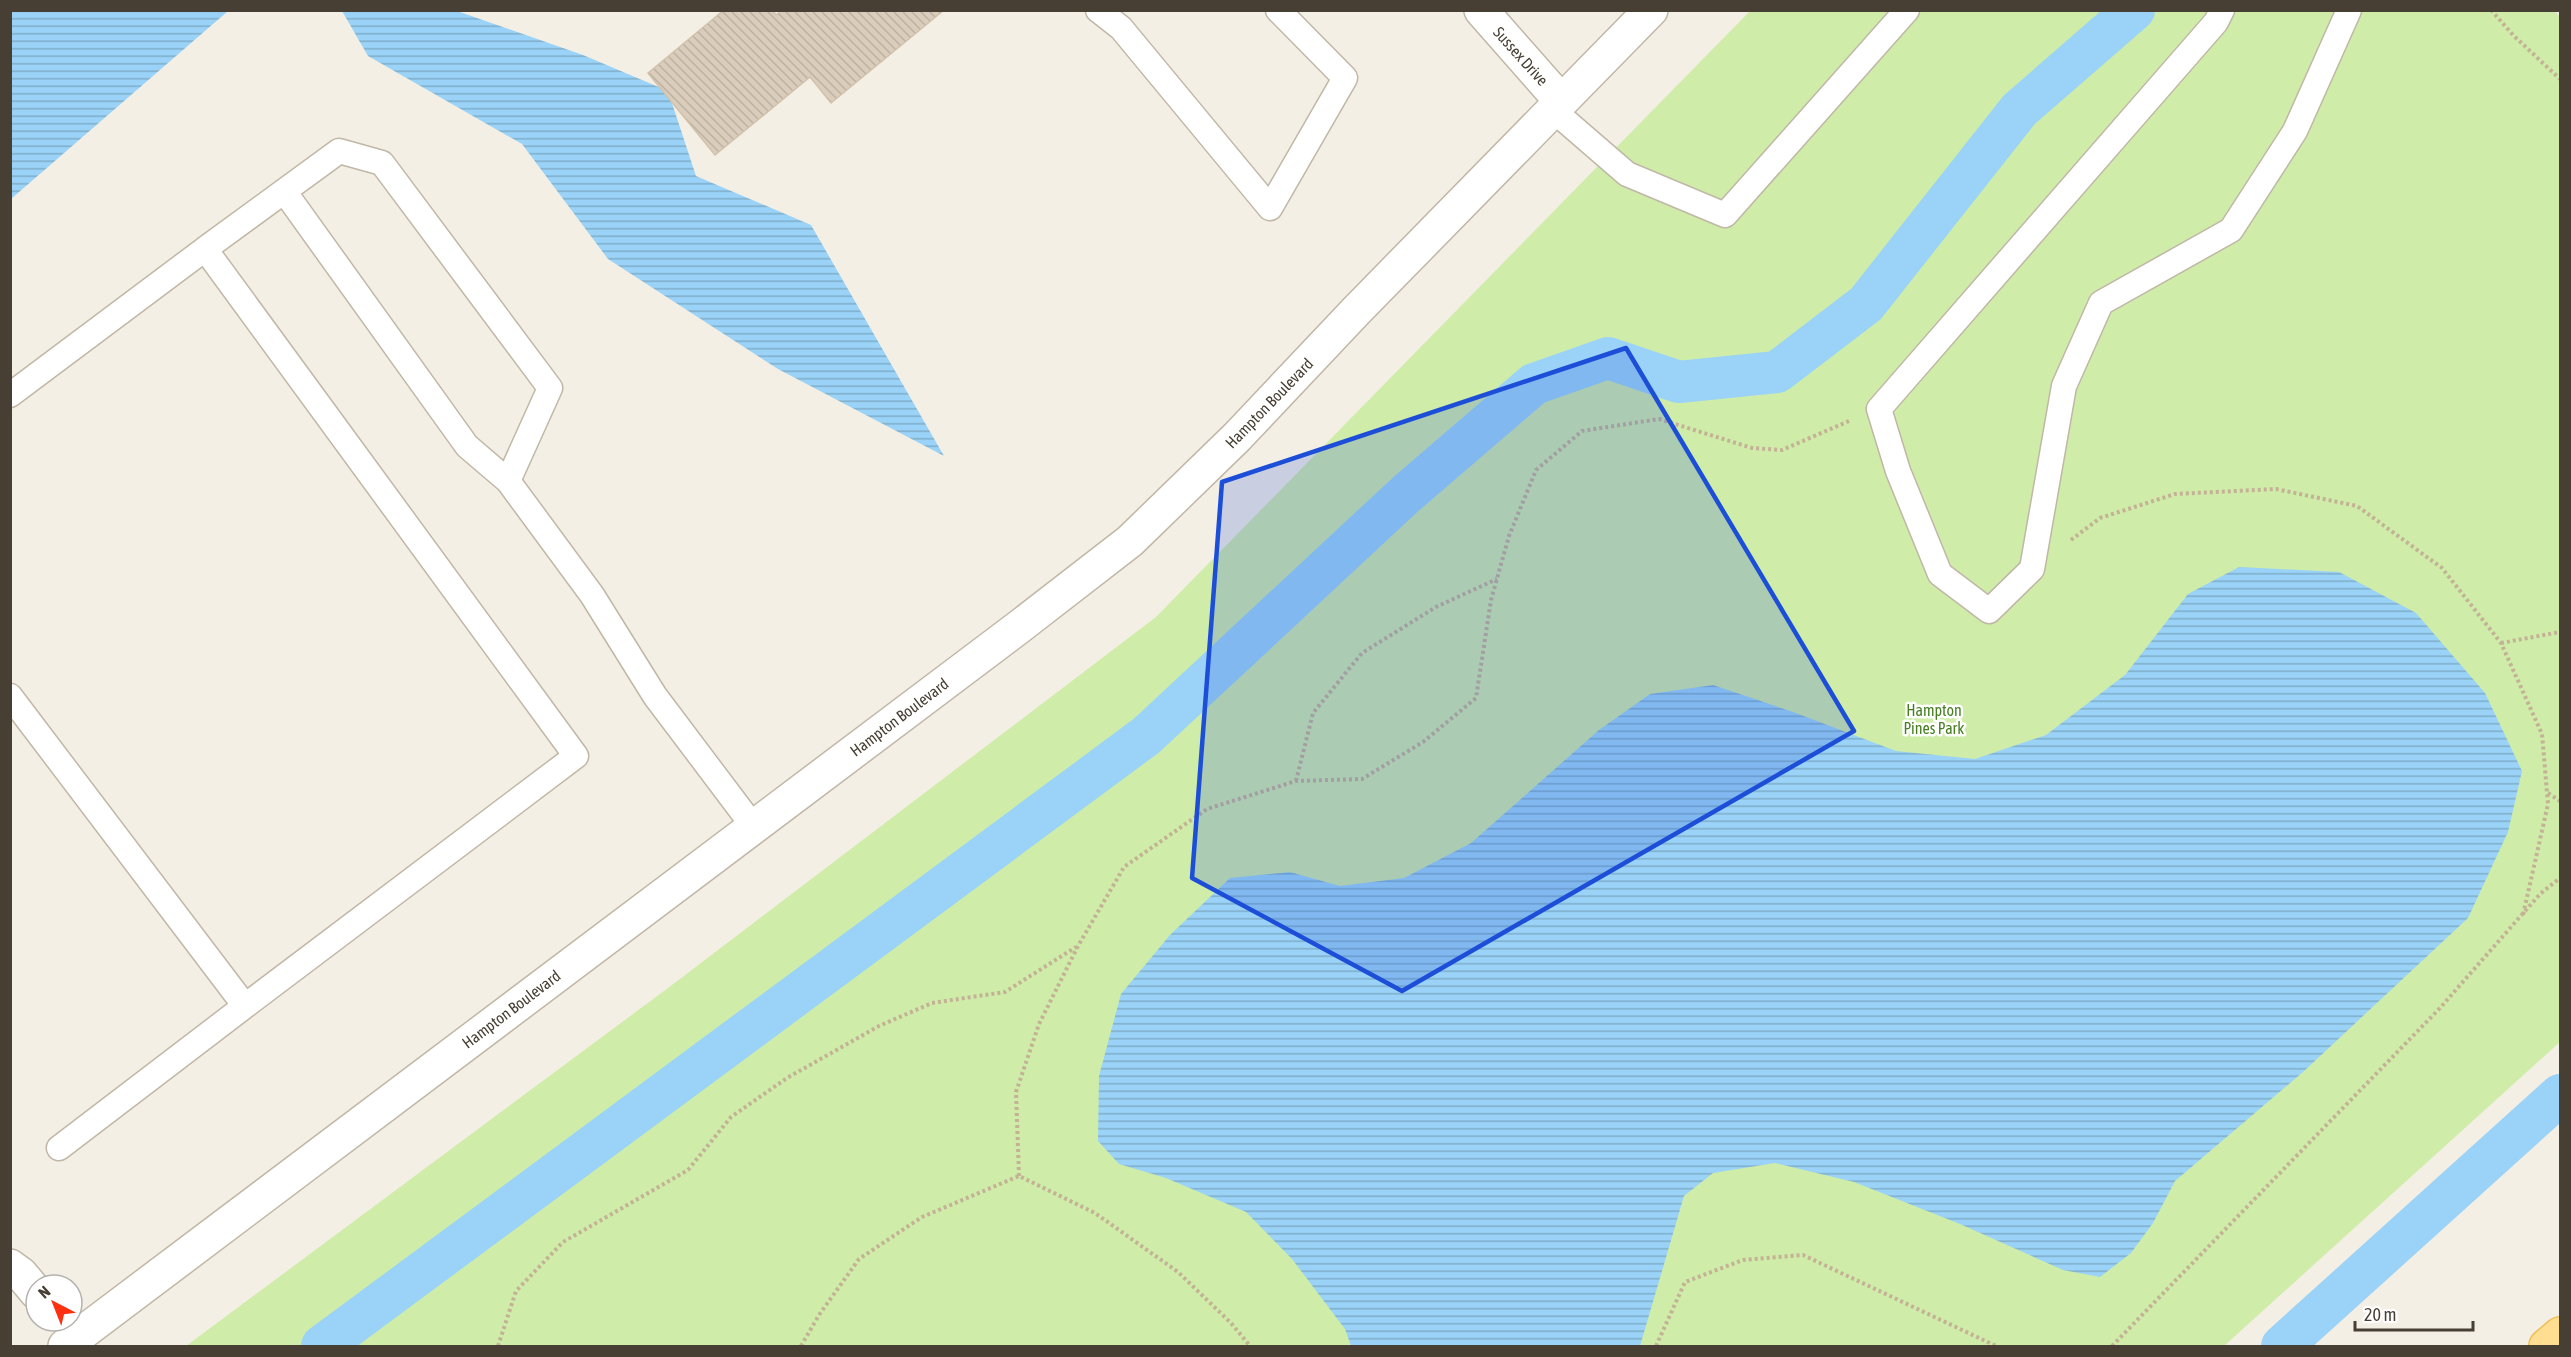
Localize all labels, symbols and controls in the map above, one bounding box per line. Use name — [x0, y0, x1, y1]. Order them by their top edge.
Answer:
street label: Sussex Drive — [1490, 23, 1552, 89]
street label: Hampton Boulevard — [1222, 354, 1317, 452]
street label: Hampton Boulevard — [846, 674, 952, 760]
park label: Hampton Pines Park — [1904, 701, 1964, 737]
street label: Hampton Boulevard — [458, 966, 564, 1052]
north arrow — [24, 1273, 84, 1333]
text: N — [34, 1282, 53, 1302]
scale bar — [2355, 1294, 2474, 1332]
text: 20 m — [2364, 1304, 2396, 1325]

